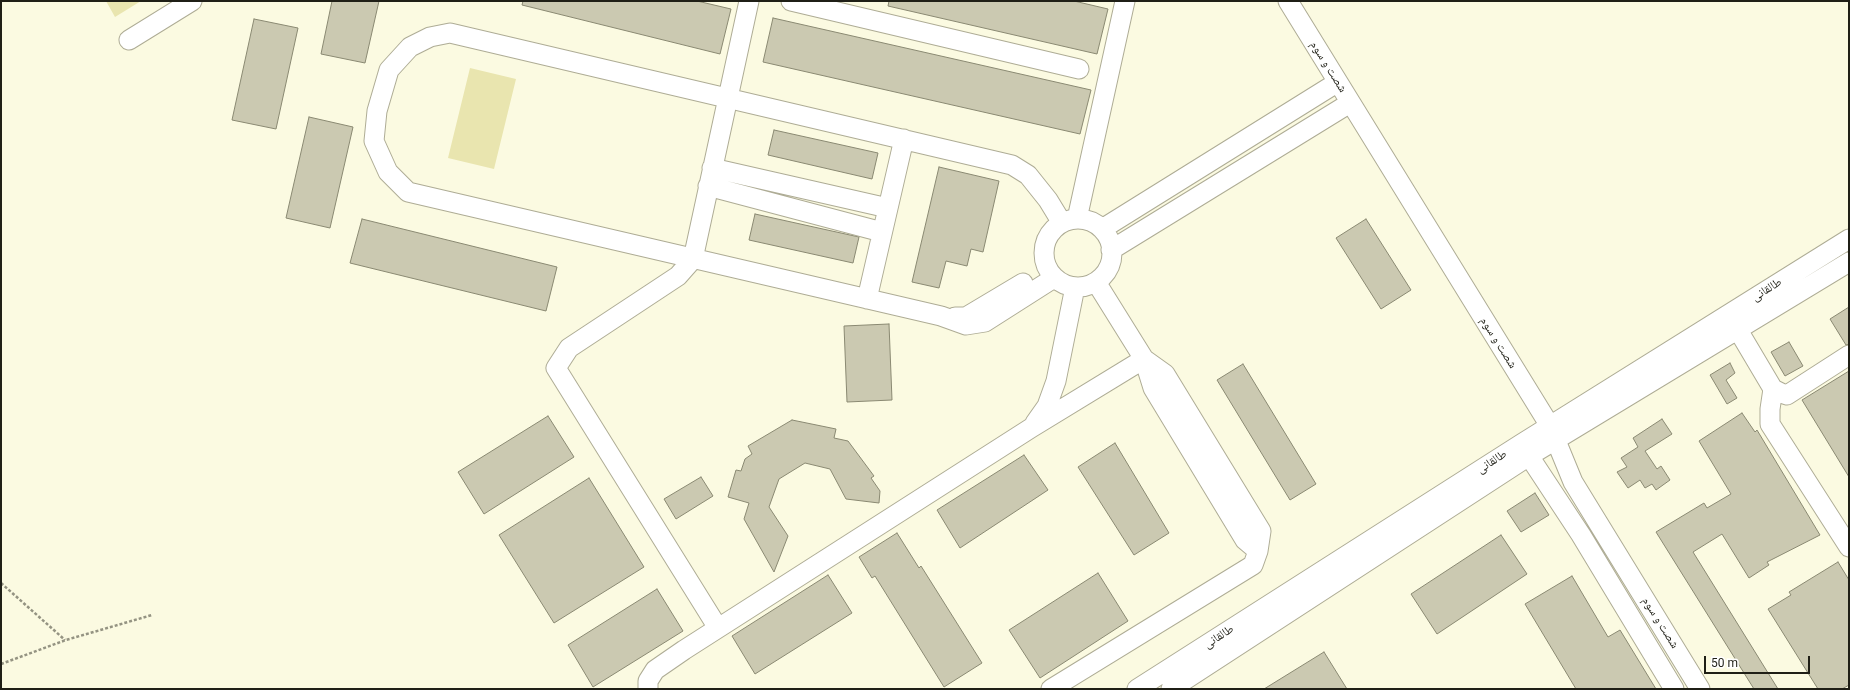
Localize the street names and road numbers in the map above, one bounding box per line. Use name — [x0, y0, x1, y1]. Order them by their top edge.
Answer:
street label: شصت و سوم — [1307, 39, 1349, 95]
street label: طالقانی — [1749, 275, 1785, 305]
street label: شصت و سوم — [1477, 315, 1519, 371]
street label: طالقانی — [1474, 447, 1510, 477]
street label: شصت و سوم — [1639, 595, 1681, 651]
street label: طالقانی — [1201, 622, 1237, 652]

